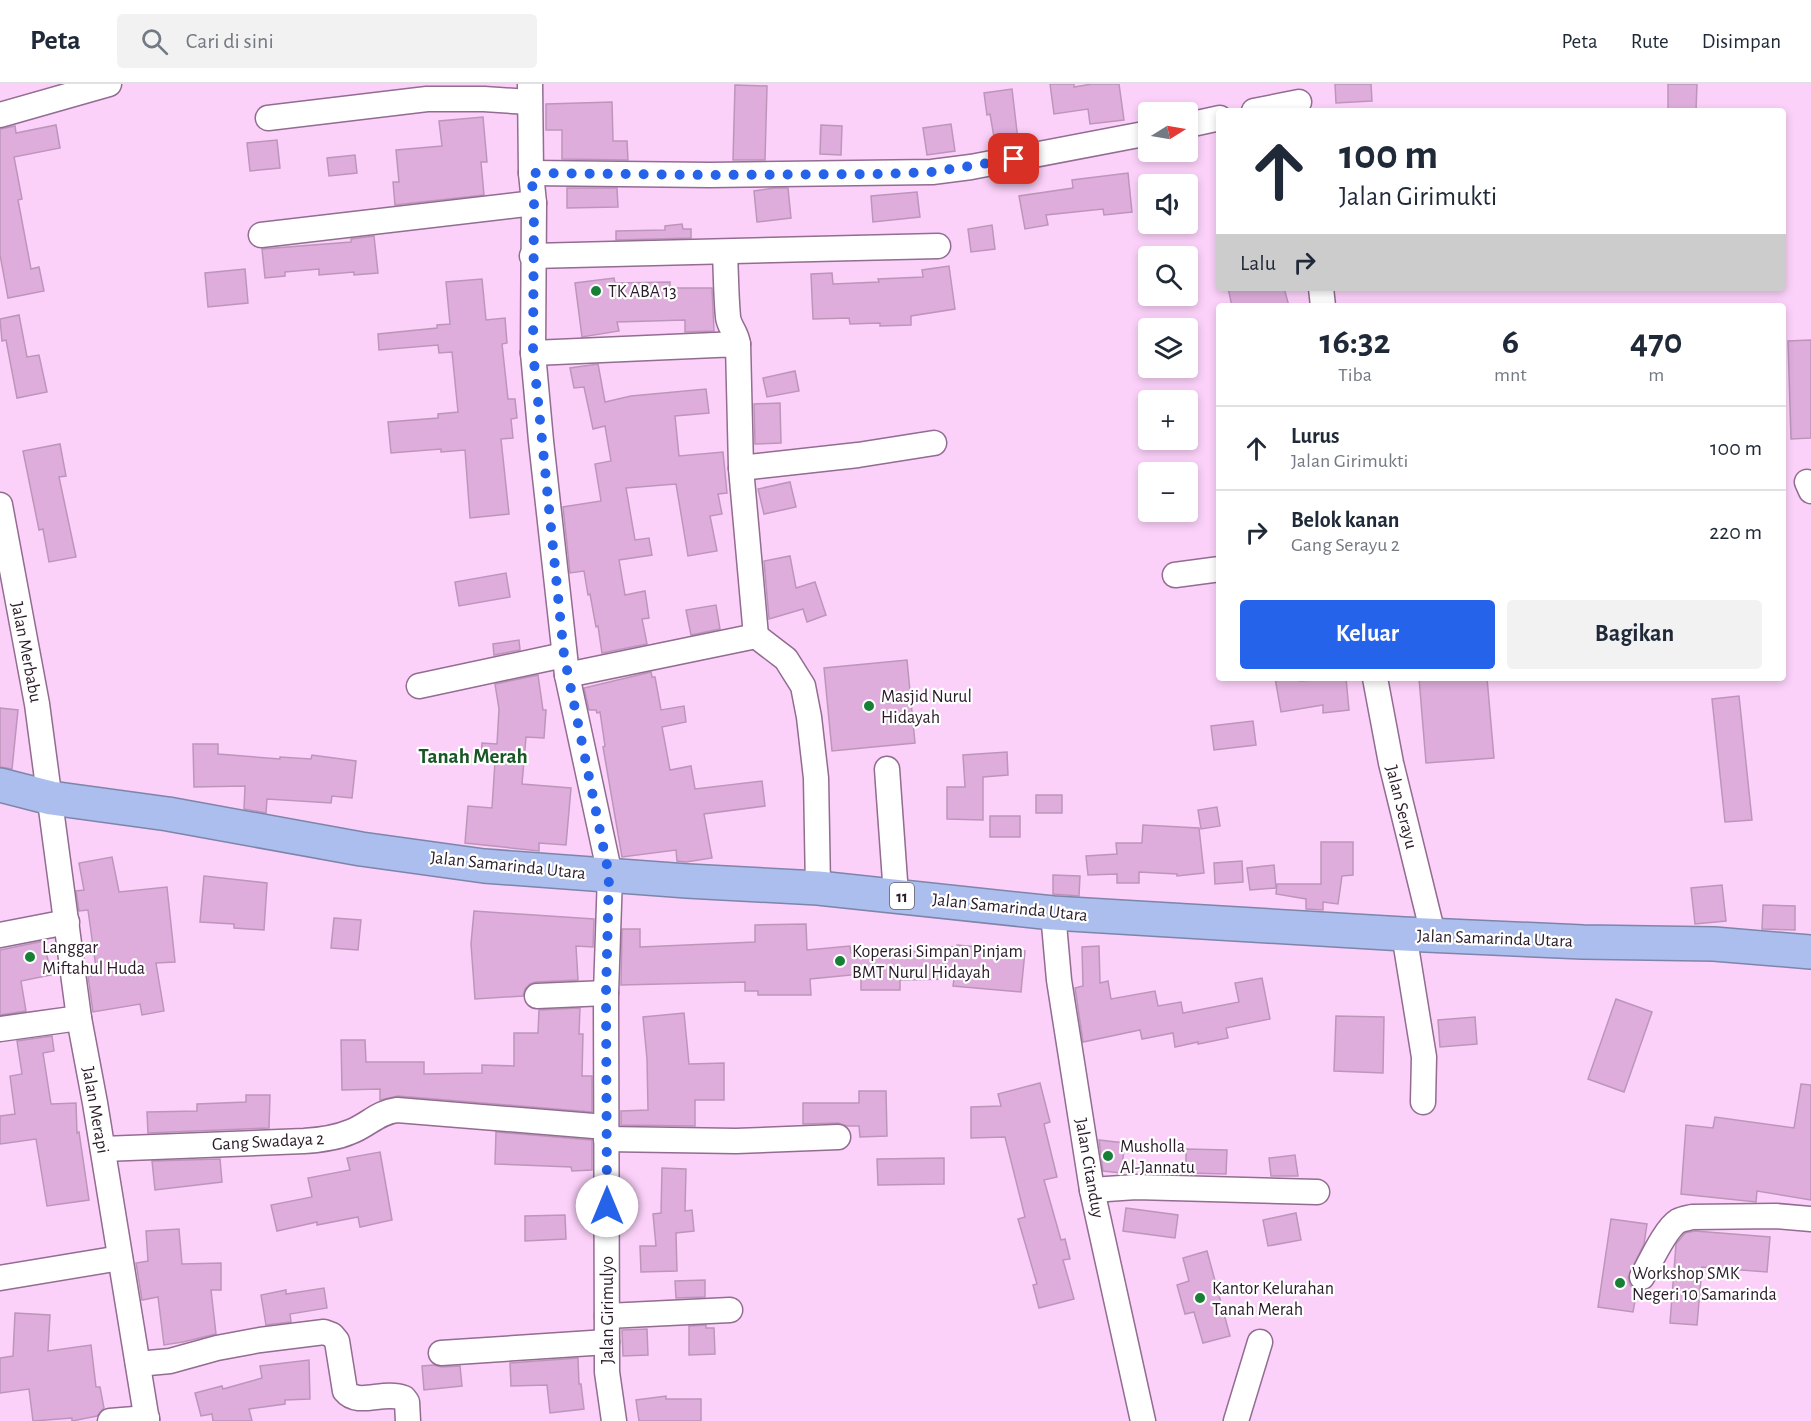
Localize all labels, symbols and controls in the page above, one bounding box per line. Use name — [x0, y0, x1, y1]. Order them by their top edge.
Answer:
search box — [117, 14, 537, 68]
icon: search — [138, 25, 171, 58]
text: Peta — [30, 27, 81, 55]
text: Cari di sini — [186, 30, 274, 52]
text: Peta — [1562, 31, 1598, 52]
text: Rute — [1631, 31, 1669, 52]
text: Disimpan — [1702, 31, 1781, 52]
north arrow — [1138, 102, 1198, 162]
map controls — [1138, 102, 1198, 522]
icon: ahead — [1240, 132, 1318, 210]
pin — [988, 133, 1039, 184]
text: 100 m — [1339, 134, 1438, 176]
icon: arrive — [997, 142, 1030, 175]
button: sound — [1138, 174, 1198, 234]
text: Jalan Girimukti — [1339, 183, 1497, 210]
button: search — [1138, 246, 1198, 306]
icon: right — [1288, 246, 1321, 279]
text: Lalu — [1240, 252, 1276, 274]
place label: TK ABA 13 — [608, 283, 677, 301]
marker: TK ABA 13 — [589, 284, 603, 298]
button: layers — [1138, 318, 1198, 378]
text: 16:32 — [1320, 324, 1391, 360]
text: 6 — [1502, 324, 1519, 360]
text: 470 — [1630, 324, 1683, 360]
text: Tiba — [1338, 365, 1372, 385]
text: mnt — [1494, 365, 1527, 385]
text: m — [1648, 365, 1664, 385]
button: + — [1138, 390, 1198, 450]
text: Lurus — [1291, 425, 1340, 447]
icon: ahead — [1240, 432, 1273, 465]
text: 100 m — [1710, 437, 1762, 459]
text: Jalan Girimukti — [1291, 451, 1408, 471]
button: − — [1138, 462, 1198, 522]
text: Belok kanan — [1291, 509, 1399, 531]
icon: right — [1240, 516, 1273, 549]
text: 220 m — [1709, 521, 1762, 543]
text: Gang Serayu 2 — [1291, 535, 1400, 555]
street label: Jalan Merbabu — [7, 600, 45, 704]
button: Keluar — [1240, 600, 1495, 669]
button: Bagikan — [1507, 600, 1762, 669]
place label: Masjid Nurul Hidayah — [881, 688, 972, 727]
marker: Masjid Nurul Hidayah — [862, 699, 876, 713]
district label: Tanah Merah — [418, 746, 528, 767]
street label: Jalan Serayu — [1382, 764, 1420, 851]
street label: Jalan Samarinda Utara — [429, 849, 587, 883]
road number: 11 — [890, 883, 914, 909]
street label: Jalan Samarinda Utara — [931, 891, 1089, 925]
street label: Jalan Samarinda Utara — [1417, 927, 1573, 951]
place label: Langgar Miftahul Huda — [42, 939, 145, 978]
place label: Koperasi Simpan Pinjam BMT Nurul Hidayah — [852, 943, 1023, 982]
marker: Langgar Miftahul Huda — [23, 950, 37, 964]
marker: Koperasi Simpan Pinjam BMT Nurul Hidayah — [833, 954, 847, 968]
street label: Jalan Merapi — [79, 1065, 112, 1155]
street label: Jalan Citanduy — [1071, 1117, 1107, 1220]
street label: Gang Swadaya 2 — [211, 1130, 325, 1154]
place label: Musholla Al-Jannatu — [1120, 1138, 1195, 1177]
marker: Musholla Al-Jannatu — [1101, 1149, 1115, 1163]
position arrow — [575, 1174, 639, 1238]
street label: Jalan Girimulyo — [599, 1256, 617, 1364]
place label: Workshop SMK Negeri 10 Samarinda — [1632, 1265, 1777, 1304]
marker: Workshop SMK Negeri 10 Samarinda — [1613, 1276, 1627, 1290]
place label: Kantor Kelurahan Tanah Merah — [1212, 1280, 1334, 1319]
marker: Kantor Kelurahan Tanah Merah — [1193, 1291, 1207, 1305]

